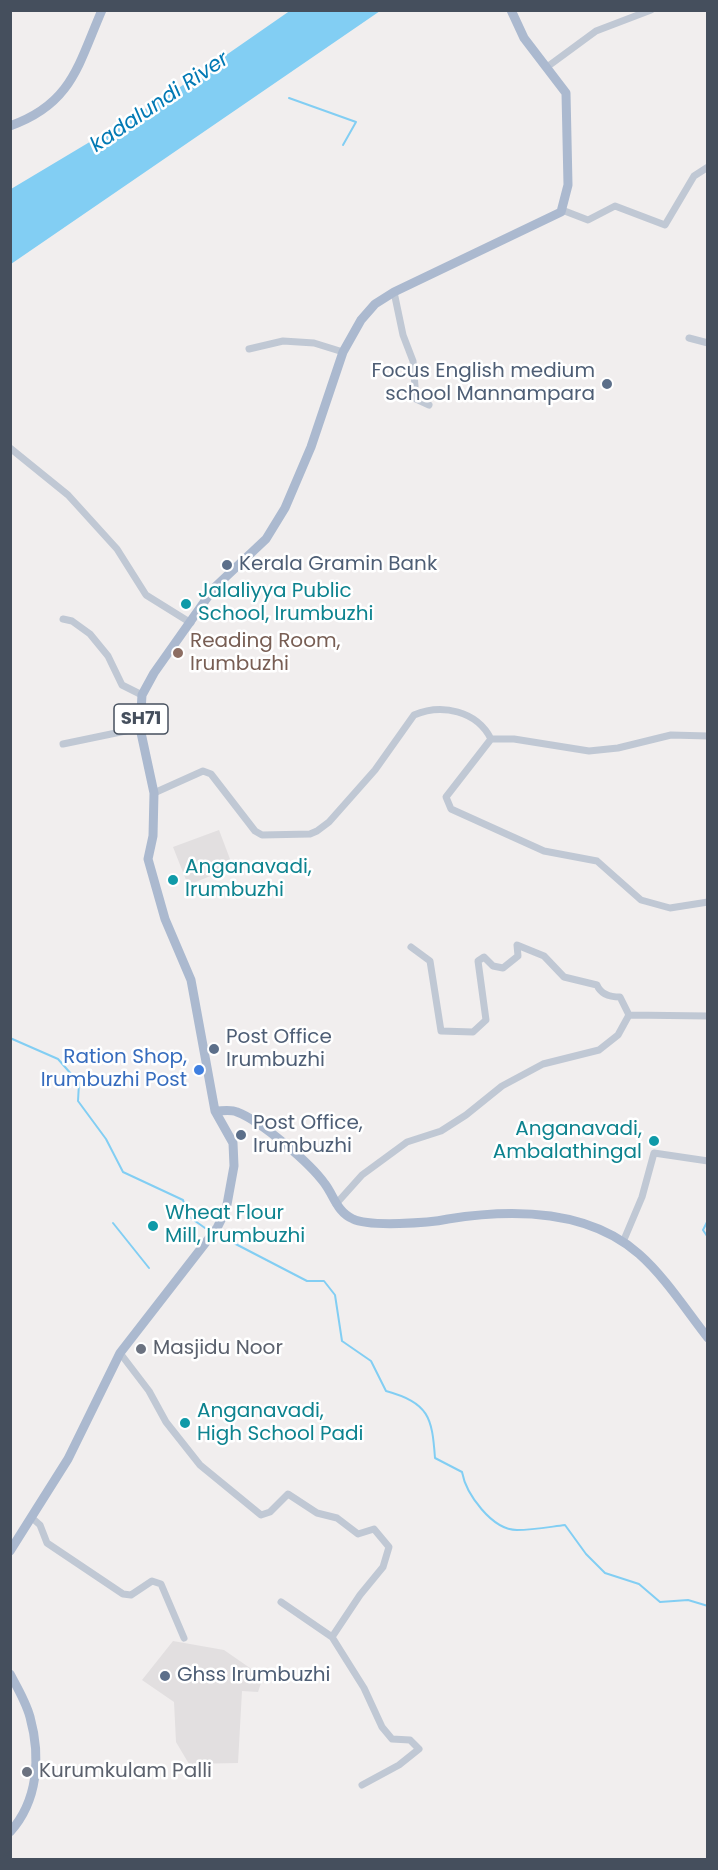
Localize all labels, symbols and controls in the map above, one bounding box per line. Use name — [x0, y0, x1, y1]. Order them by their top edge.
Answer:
water label: kadalundi River — [86, 47, 234, 159]
place label: Focus English medium school Mannampara — [372, 360, 595, 407]
marker: Focus English medium school Mannampara — [600, 377, 614, 391]
place label: Kerala Gramin Bank — [239, 553, 437, 577]
marker: Kerala Gramin Bank — [220, 558, 234, 572]
place label: Jalaliyya Public School, Irumbuzhi — [198, 580, 373, 627]
marker: Jalaliyya Public School, Irumbuzhi — [179, 597, 193, 611]
place label: Reading Room, Irumbuzhi — [190, 630, 340, 677]
marker: Reading Room, Irumbuzhi — [171, 646, 185, 660]
road number: SH71 — [114, 704, 168, 734]
place label: Anganavadi, Irumbuzhi — [185, 856, 312, 903]
marker: Anganavadi, Irumbuzhi — [166, 873, 180, 887]
place label: Post Office Irumbuzhi — [226, 1026, 332, 1073]
marker: Post Office Irumbuzhi — [207, 1042, 221, 1056]
place label: Ration Shop, Irumbuzhi Post — [41, 1046, 187, 1093]
marker: Ration Shop, Irumbuzhi Post — [192, 1063, 206, 1077]
place label: Post Office, Irumbuzhi — [253, 1112, 363, 1159]
place label: Anganavadi, Ambalathingal — [493, 1118, 642, 1165]
marker: Post Office, Irumbuzhi — [234, 1128, 248, 1142]
marker: Anganavadi, Ambalathingal — [647, 1134, 661, 1148]
place label: Wheat Flour Mill, Irumbuzhi — [165, 1202, 305, 1249]
marker: Wheat Flour Mill, Irumbuzhi — [146, 1219, 160, 1233]
place label: Masjidu Noor — [153, 1337, 283, 1361]
marker: Masjidu Noor — [134, 1342, 148, 1356]
place label: Anganavadi, High School Padi — [197, 1400, 363, 1447]
marker: Anganavadi, High School Padi — [178, 1416, 192, 1430]
place label: Ghss Irumbuzhi — [177, 1664, 330, 1688]
marker: Ghss Irumbuzhi — [158, 1669, 172, 1683]
place label: Kurumkulam Palli — [39, 1760, 212, 1784]
marker: Kurumkulam Palli — [20, 1765, 34, 1779]

